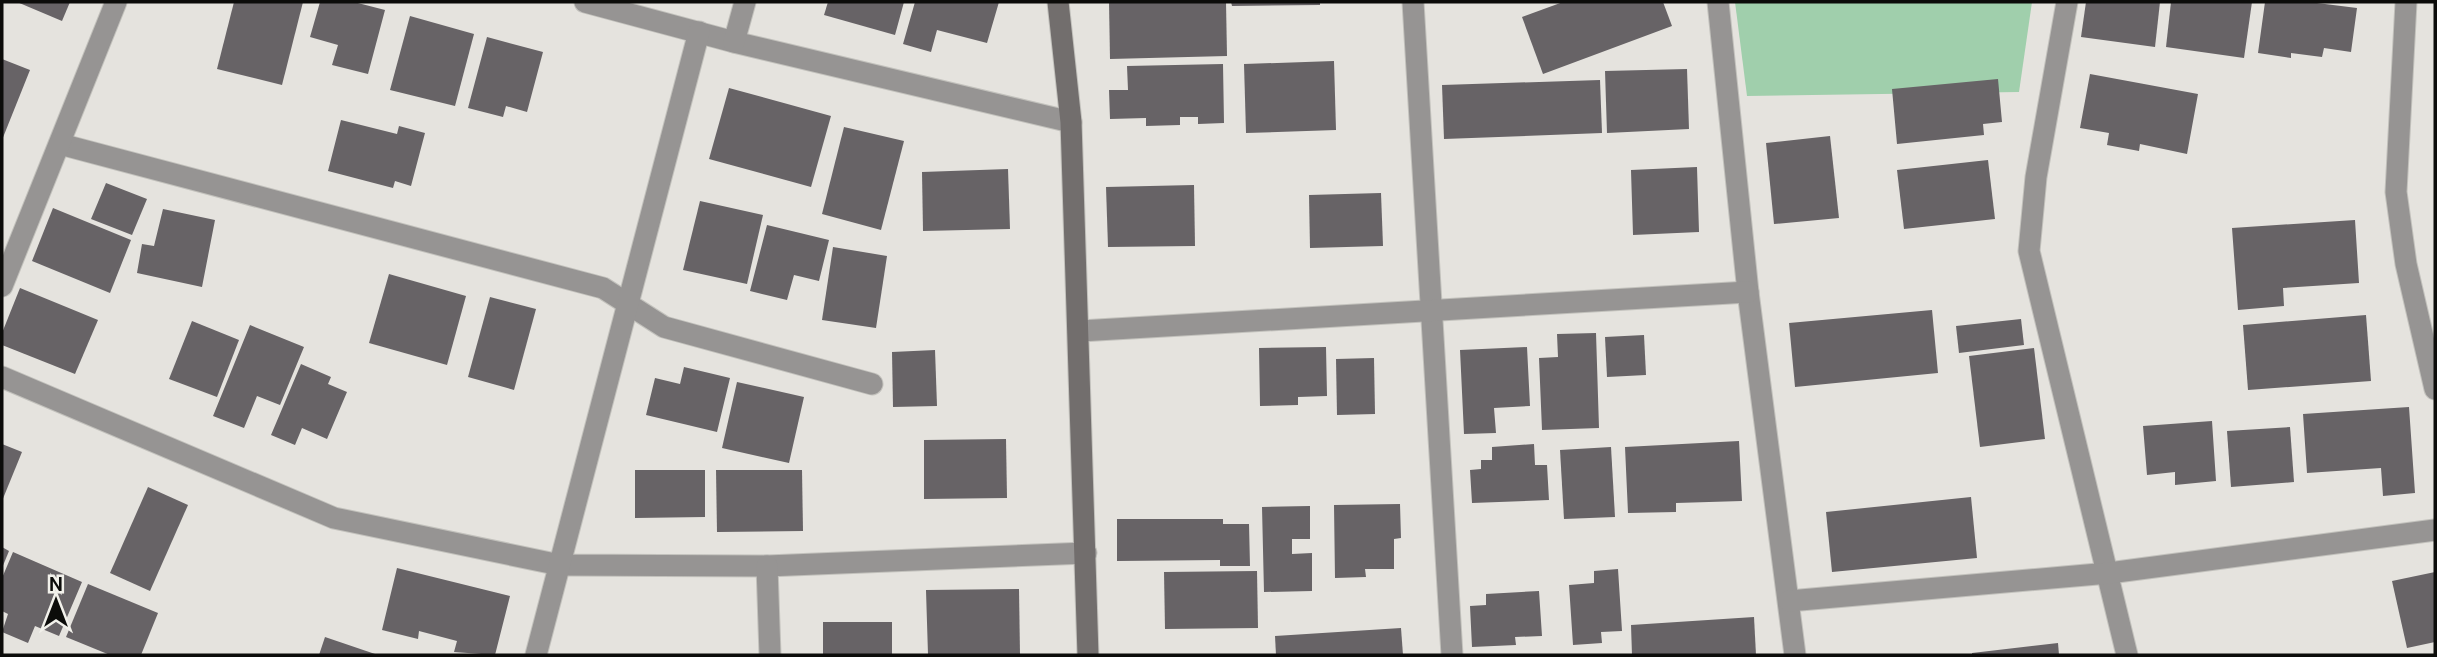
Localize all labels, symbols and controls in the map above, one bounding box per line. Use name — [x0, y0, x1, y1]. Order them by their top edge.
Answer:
north arrow — [21, 566, 91, 636]
text: N — [49, 572, 63, 597]

